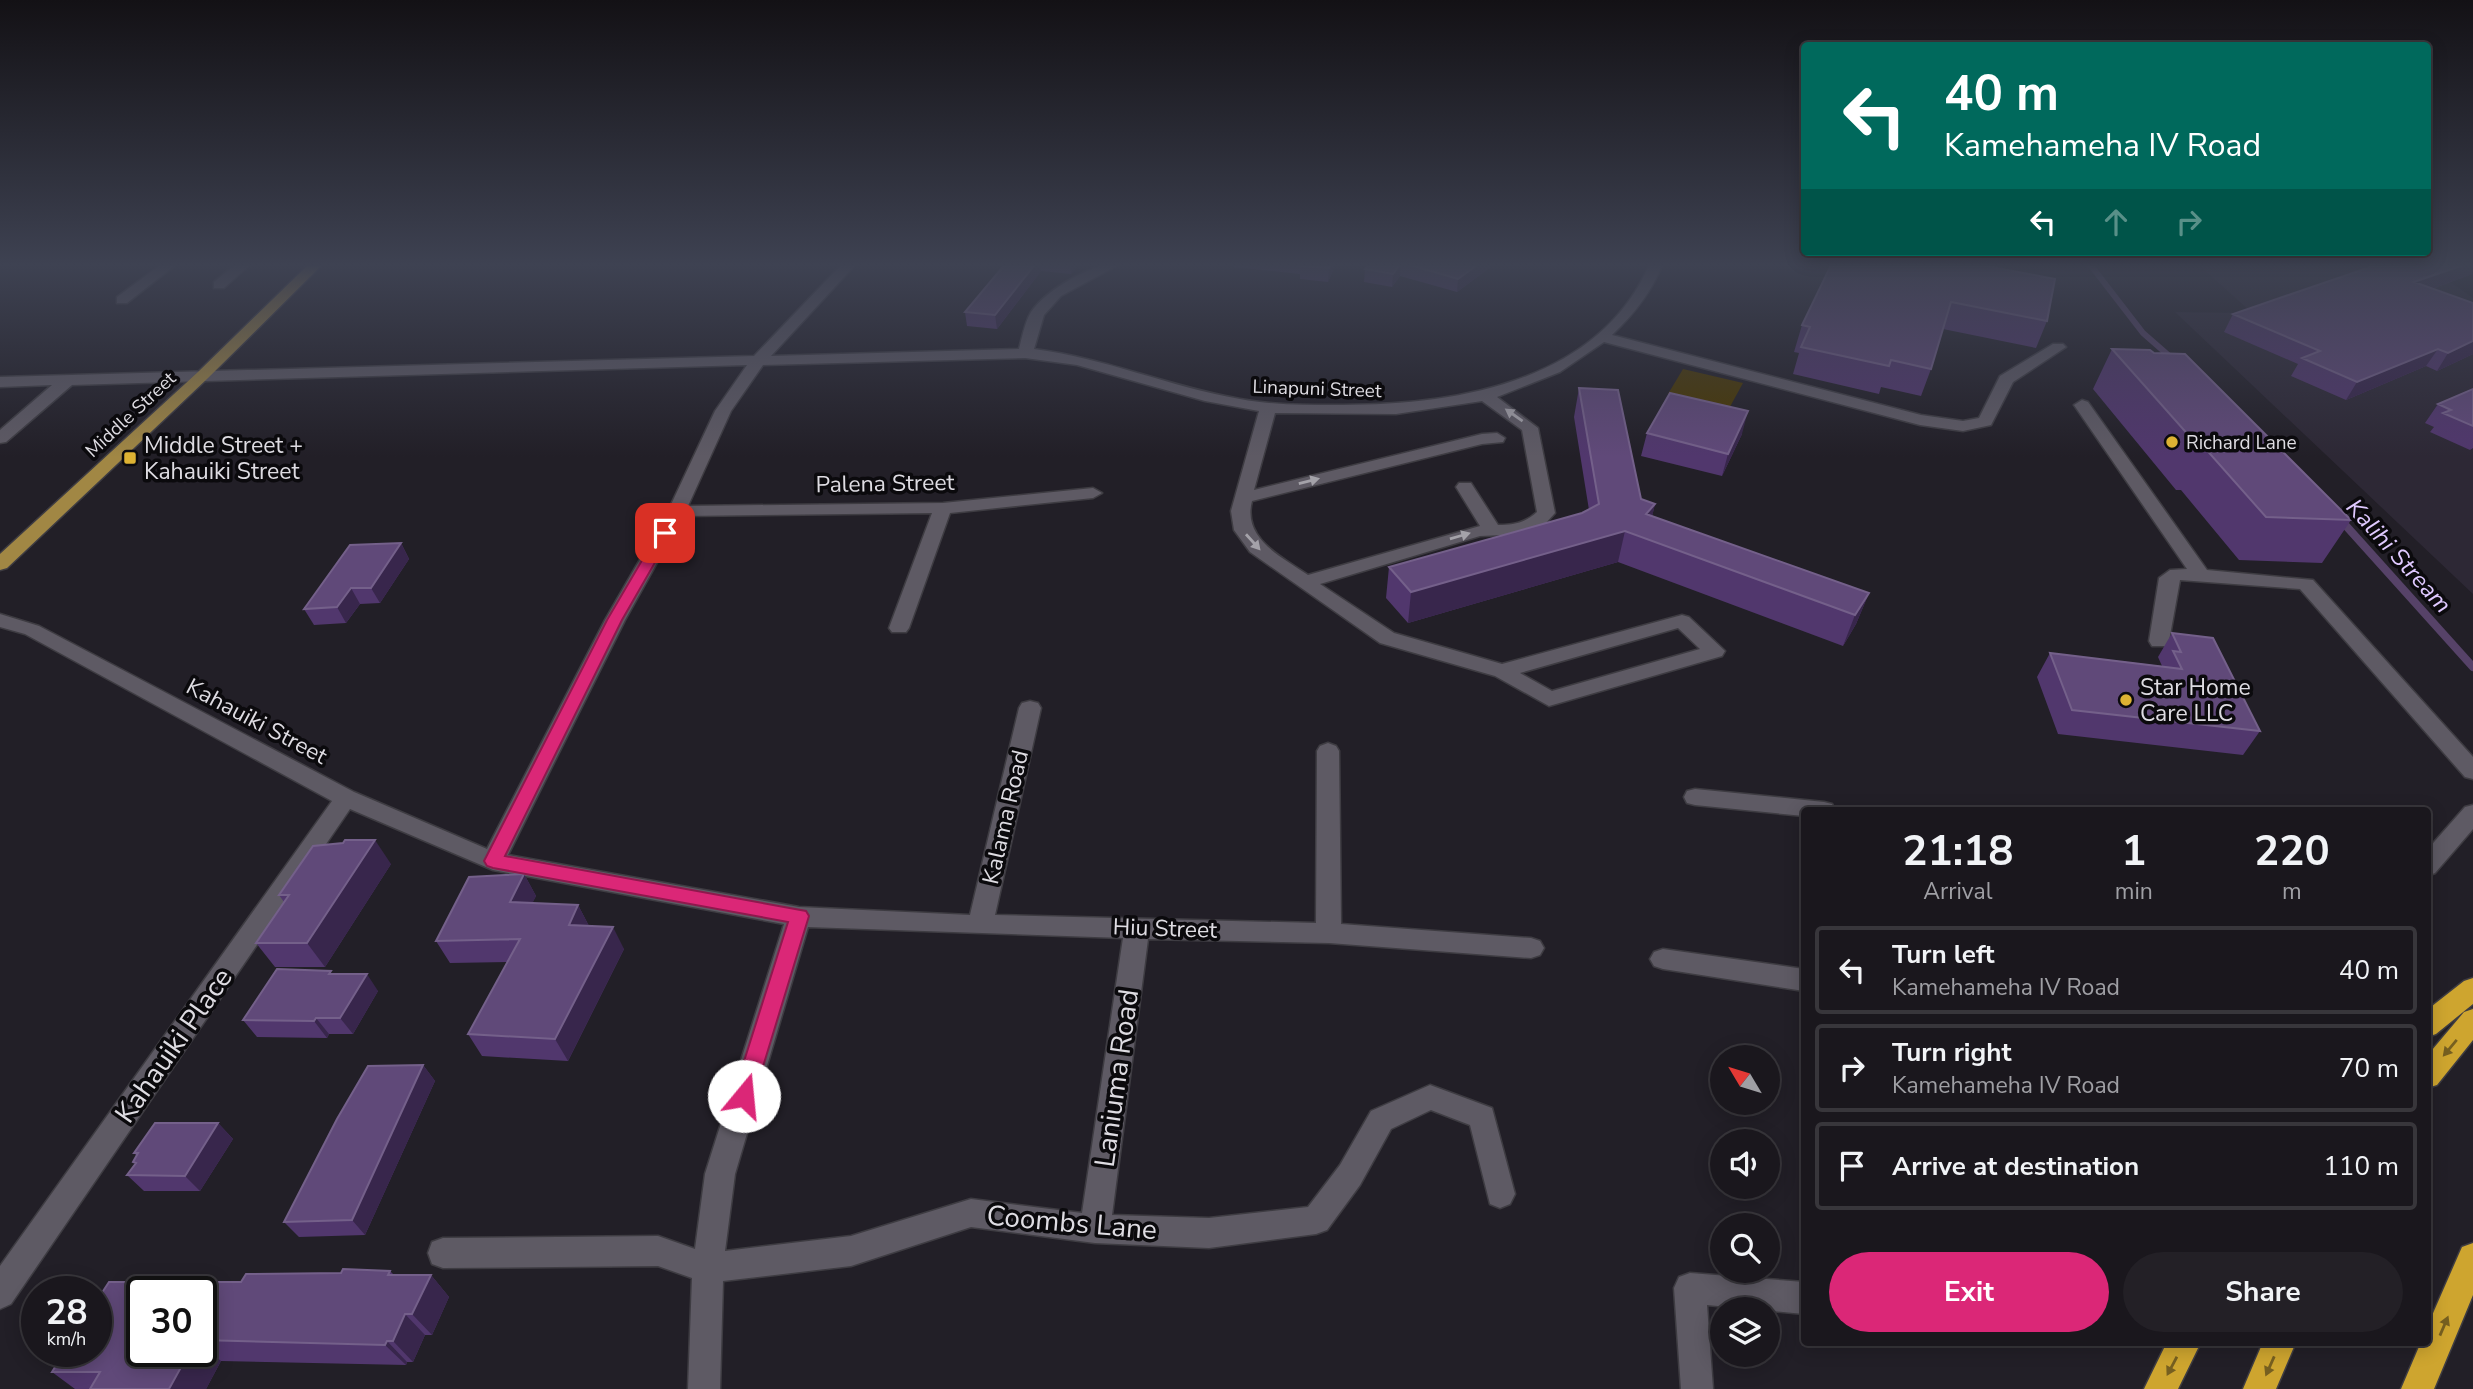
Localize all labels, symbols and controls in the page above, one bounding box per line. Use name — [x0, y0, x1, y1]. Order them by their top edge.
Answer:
text: 40 m — [1944, 60, 2059, 127]
icon: left — [1829, 70, 1920, 161]
text: Kamehameha IV Road — [1944, 124, 2261, 167]
icon: left — [2024, 203, 2062, 241]
icon: ahead — [2097, 203, 2135, 241]
icon: right — [2170, 203, 2208, 241]
street label: Middle Street — [80, 366, 182, 464]
street label: Linapuni Street — [1252, 374, 1382, 404]
one-way arrow — [1505, 408, 1523, 422]
place label: Middle Street + Kahauiki Street — [144, 430, 303, 487]
place label: Richard Lane — [2186, 430, 2297, 456]
marker: Richard Lane — [2164, 434, 2180, 450]
marker: Middle Street + Kahauiki Street — [122, 450, 138, 466]
street label: Palena Street — [815, 467, 956, 500]
one-way arrow — [1298, 475, 1320, 486]
water label: Kalihi Stream — [2339, 492, 2459, 620]
pin — [635, 503, 695, 563]
icon: arrive — [646, 514, 684, 552]
one-way arrow — [1450, 531, 1471, 541]
one-way arrow — [1245, 533, 1261, 551]
street label: Kahauiki Street — [181, 671, 334, 772]
place label: Star Home Care LLC — [2140, 672, 2251, 729]
marker: Star Home Care LLC — [2118, 692, 2134, 708]
street label: Kalama Road — [975, 747, 1036, 887]
text: 21:18 — [1902, 823, 2013, 880]
text: 1 — [2121, 823, 2146, 880]
text: 220 — [2254, 823, 2330, 880]
text: Arrival — [1923, 876, 1992, 907]
text: min — [2115, 876, 2153, 907]
text: m — [2282, 876, 2302, 907]
street label: Hiu Street — [1112, 911, 1219, 946]
text: Turn left — [1892, 937, 1995, 972]
icon: left — [1833, 951, 1871, 989]
text: 40 m — [2339, 953, 2399, 988]
street label: Kahauiki Place — [106, 960, 241, 1131]
text: Kamehameha IV Road — [1892, 972, 2120, 1003]
street label: Laniuma Road — [1086, 987, 1148, 1170]
text: Turn right — [1892, 1035, 2011, 1070]
one-way arrow — [2442, 1039, 2458, 1057]
north arrow — [1710, 1045, 1780, 1115]
map controls — [1710, 1045, 1780, 1367]
icon: right — [1833, 1049, 1871, 1087]
text: 70 m — [2339, 1051, 2399, 1086]
position arrow — [707, 1059, 781, 1133]
text: Kamehameha IV Road — [1892, 1070, 2120, 1101]
button: sound — [1710, 1129, 1780, 1199]
icon: arrive — [1833, 1147, 1871, 1185]
text: Arrive at destination — [1892, 1149, 2139, 1184]
text: 110 m — [2323, 1149, 2399, 1184]
street label: Coombs Lane — [985, 1197, 1159, 1249]
button: search — [1710, 1213, 1780, 1283]
button: Exit — [1829, 1252, 2109, 1332]
button: Share — [2123, 1252, 2403, 1332]
speed limit sign: 30 — [126, 1276, 217, 1367]
text: 28 — [45, 1289, 88, 1336]
button: layers — [1710, 1297, 1780, 1367]
one-way arrow — [2438, 1316, 2450, 1336]
text: km/h — [47, 1327, 86, 1351]
one-way arrow — [2264, 1355, 2275, 1376]
one-way arrow — [2166, 1356, 2178, 1375]

